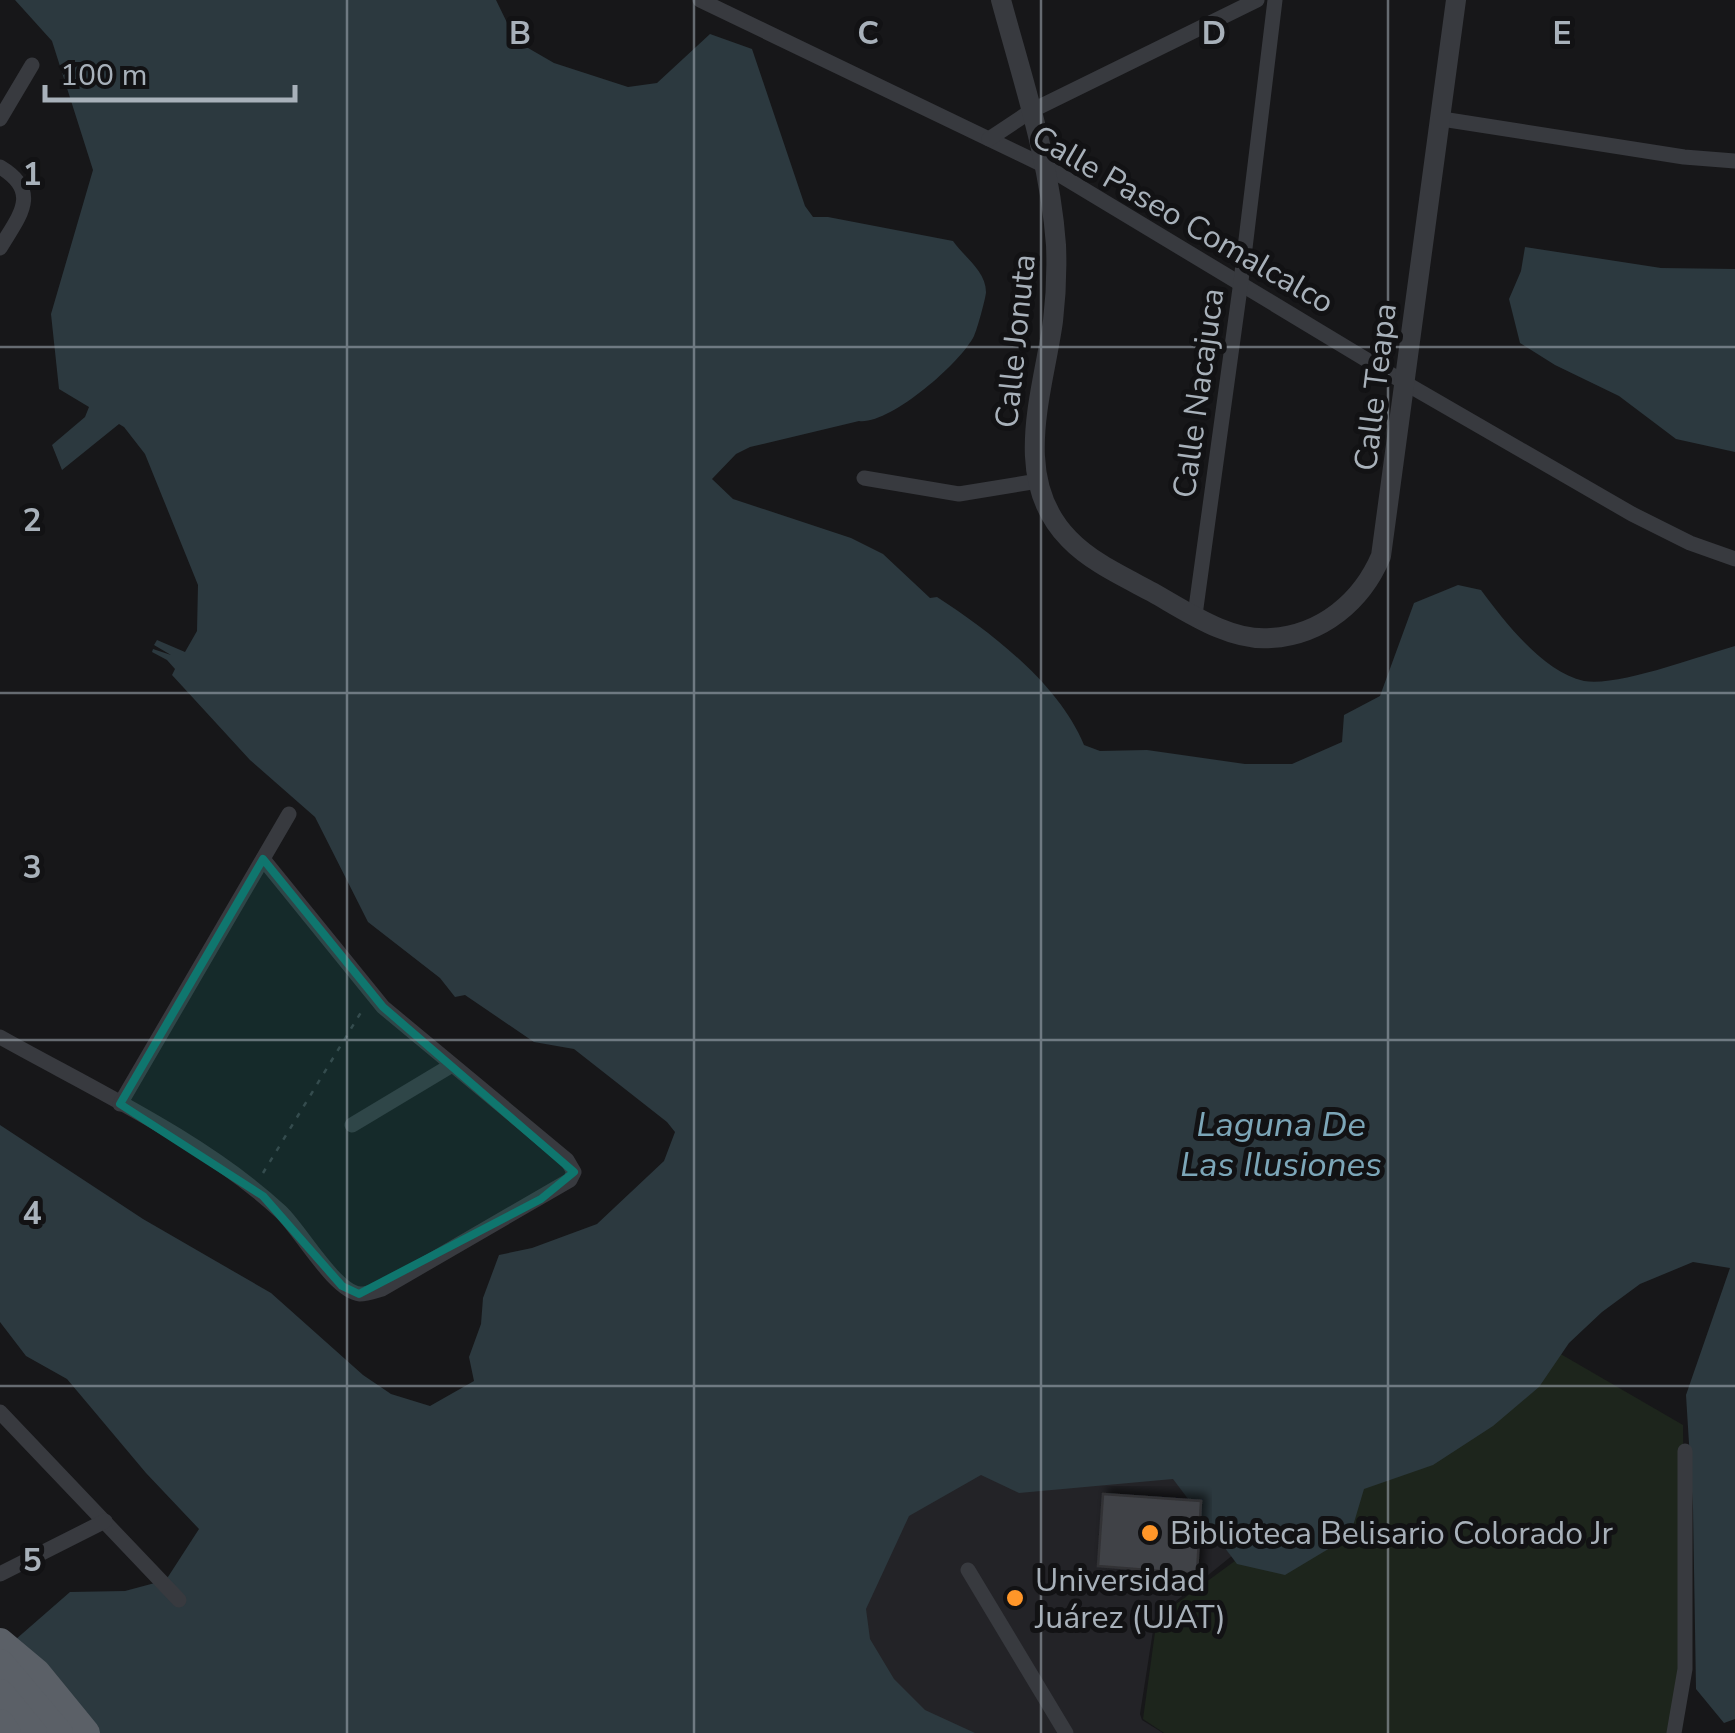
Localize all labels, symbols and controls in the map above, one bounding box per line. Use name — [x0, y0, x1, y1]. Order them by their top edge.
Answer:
text: B — [509, 12, 531, 55]
text: C — [857, 12, 879, 55]
text: D — [1202, 12, 1226, 55]
text: E — [1552, 12, 1572, 55]
scale bar — [45, 40, 295, 102]
text: 100 m — [60, 55, 147, 96]
street label: Calle Paseo Comalcalco — [1024, 115, 1342, 324]
text: 1 — [22, 153, 42, 196]
street label: Calle Jonuta — [985, 252, 1046, 430]
street label: Calle Nacajuca — [1162, 285, 1235, 501]
street label: Calle Teapa — [1344, 301, 1407, 473]
text: 2 — [22, 499, 42, 542]
text: 3 — [22, 846, 42, 889]
water label: Laguna De Las Ilusiones — [1180, 1101, 1382, 1188]
text: 4 — [22, 1192, 42, 1235]
place label: Biblioteca Belisario Colorado Jr — [1170, 1512, 1614, 1555]
marker: Biblioteca Belisario Colorado Jr — [1139, 1522, 1161, 1544]
text: 5 — [22, 1539, 42, 1582]
place label: Universidad Juárez (UJAT) — [1034, 1559, 1226, 1639]
marker: Universidad Juárez (UJAT) — [1004, 1587, 1026, 1609]

